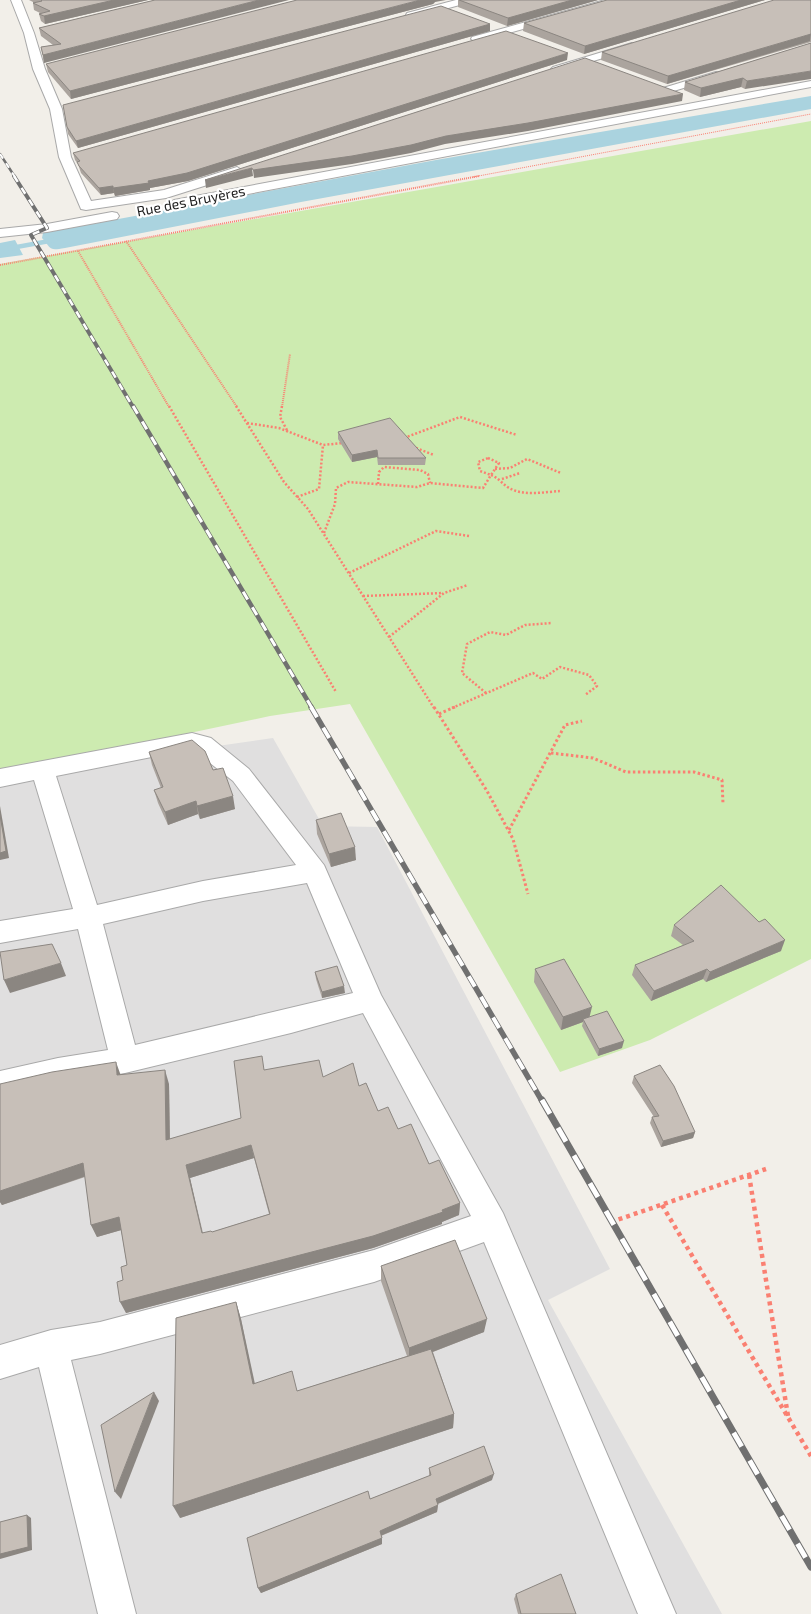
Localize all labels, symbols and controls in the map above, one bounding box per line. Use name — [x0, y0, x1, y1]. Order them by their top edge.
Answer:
street label: Rue des Bruyères — [135, 182, 247, 219]

